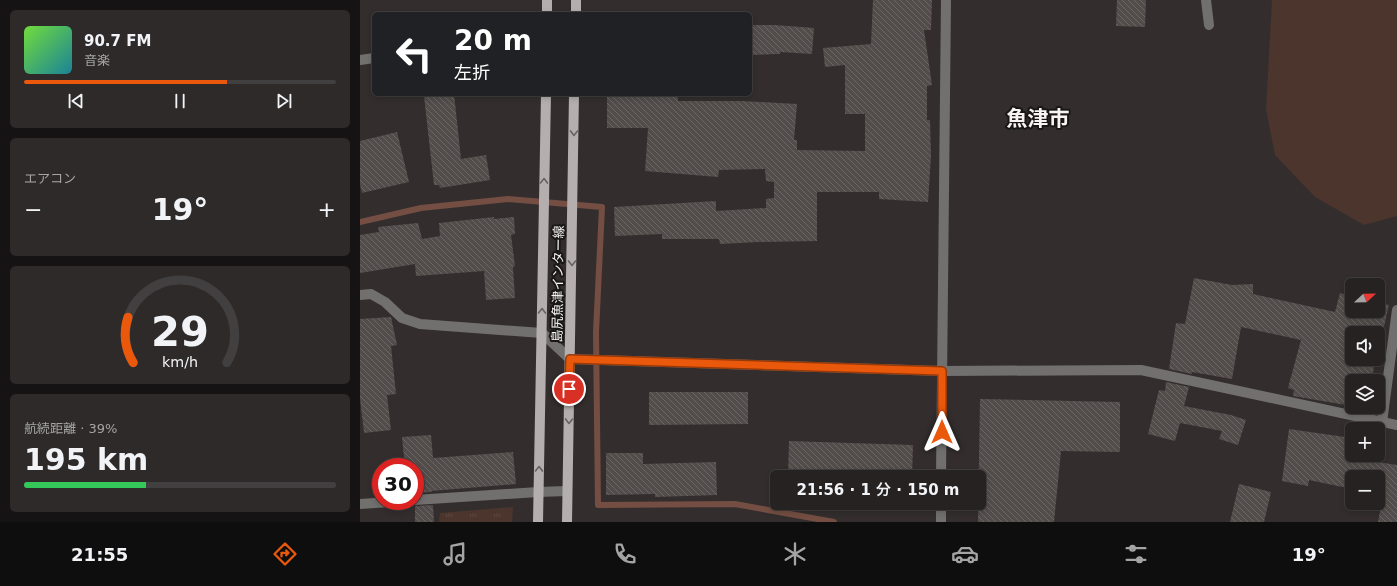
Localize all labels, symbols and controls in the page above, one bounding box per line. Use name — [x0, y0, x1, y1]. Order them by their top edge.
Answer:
text: 20 m — [454, 24, 532, 57]
icon: left — [388, 28, 440, 80]
text: 90.7 FM — [84, 32, 151, 50]
text: 音楽 — [84, 53, 110, 68]
text: 左折 — [454, 62, 490, 83]
icon: previous — [65, 90, 87, 112]
icon: pause — [169, 90, 191, 112]
icon: next — [273, 90, 295, 112]
district label: 魚津市 — [1007, 107, 1070, 131]
one-way arrow — [570, 130, 578, 136]
text: エアコン — [24, 171, 76, 186]
one-way arrow — [540, 178, 549, 184]
text: 19° — [152, 192, 208, 227]
text: − — [24, 197, 42, 222]
text: + — [318, 197, 336, 222]
street label: 島尻魚津インター線 — [549, 225, 567, 343]
one-way arrow — [567, 260, 576, 266]
north arrow — [1345, 278, 1385, 318]
map controls — [1345, 278, 1385, 510]
text: 29 — [151, 307, 209, 356]
one-way arrow — [538, 308, 546, 314]
button: sound — [1345, 326, 1385, 366]
text: km/h — [162, 354, 198, 370]
pin — [552, 372, 586, 406]
button: layers — [1345, 374, 1385, 414]
icon: arrive — [558, 378, 580, 400]
position arrow — [921, 411, 963, 453]
one-way arrow — [564, 418, 573, 424]
text: 航続距離 · 39% — [24, 421, 117, 436]
button: + — [1345, 422, 1385, 462]
text: 195 km — [24, 442, 148, 477]
speed limit sign: 30 — [372, 458, 424, 510]
one-way arrow — [535, 466, 543, 472]
button: − — [1345, 470, 1385, 510]
text: 21:56 · 1 分 · 150 m — [797, 481, 959, 499]
icon: directions — [271, 540, 299, 568]
icon: music — [441, 540, 469, 568]
icon: phone — [611, 540, 639, 568]
icon: climate — [781, 540, 809, 568]
icon: car — [951, 540, 979, 568]
icon: filters — [1122, 540, 1150, 568]
text: 21:55 — [71, 544, 128, 565]
text: 19° — [1292, 544, 1326, 565]

